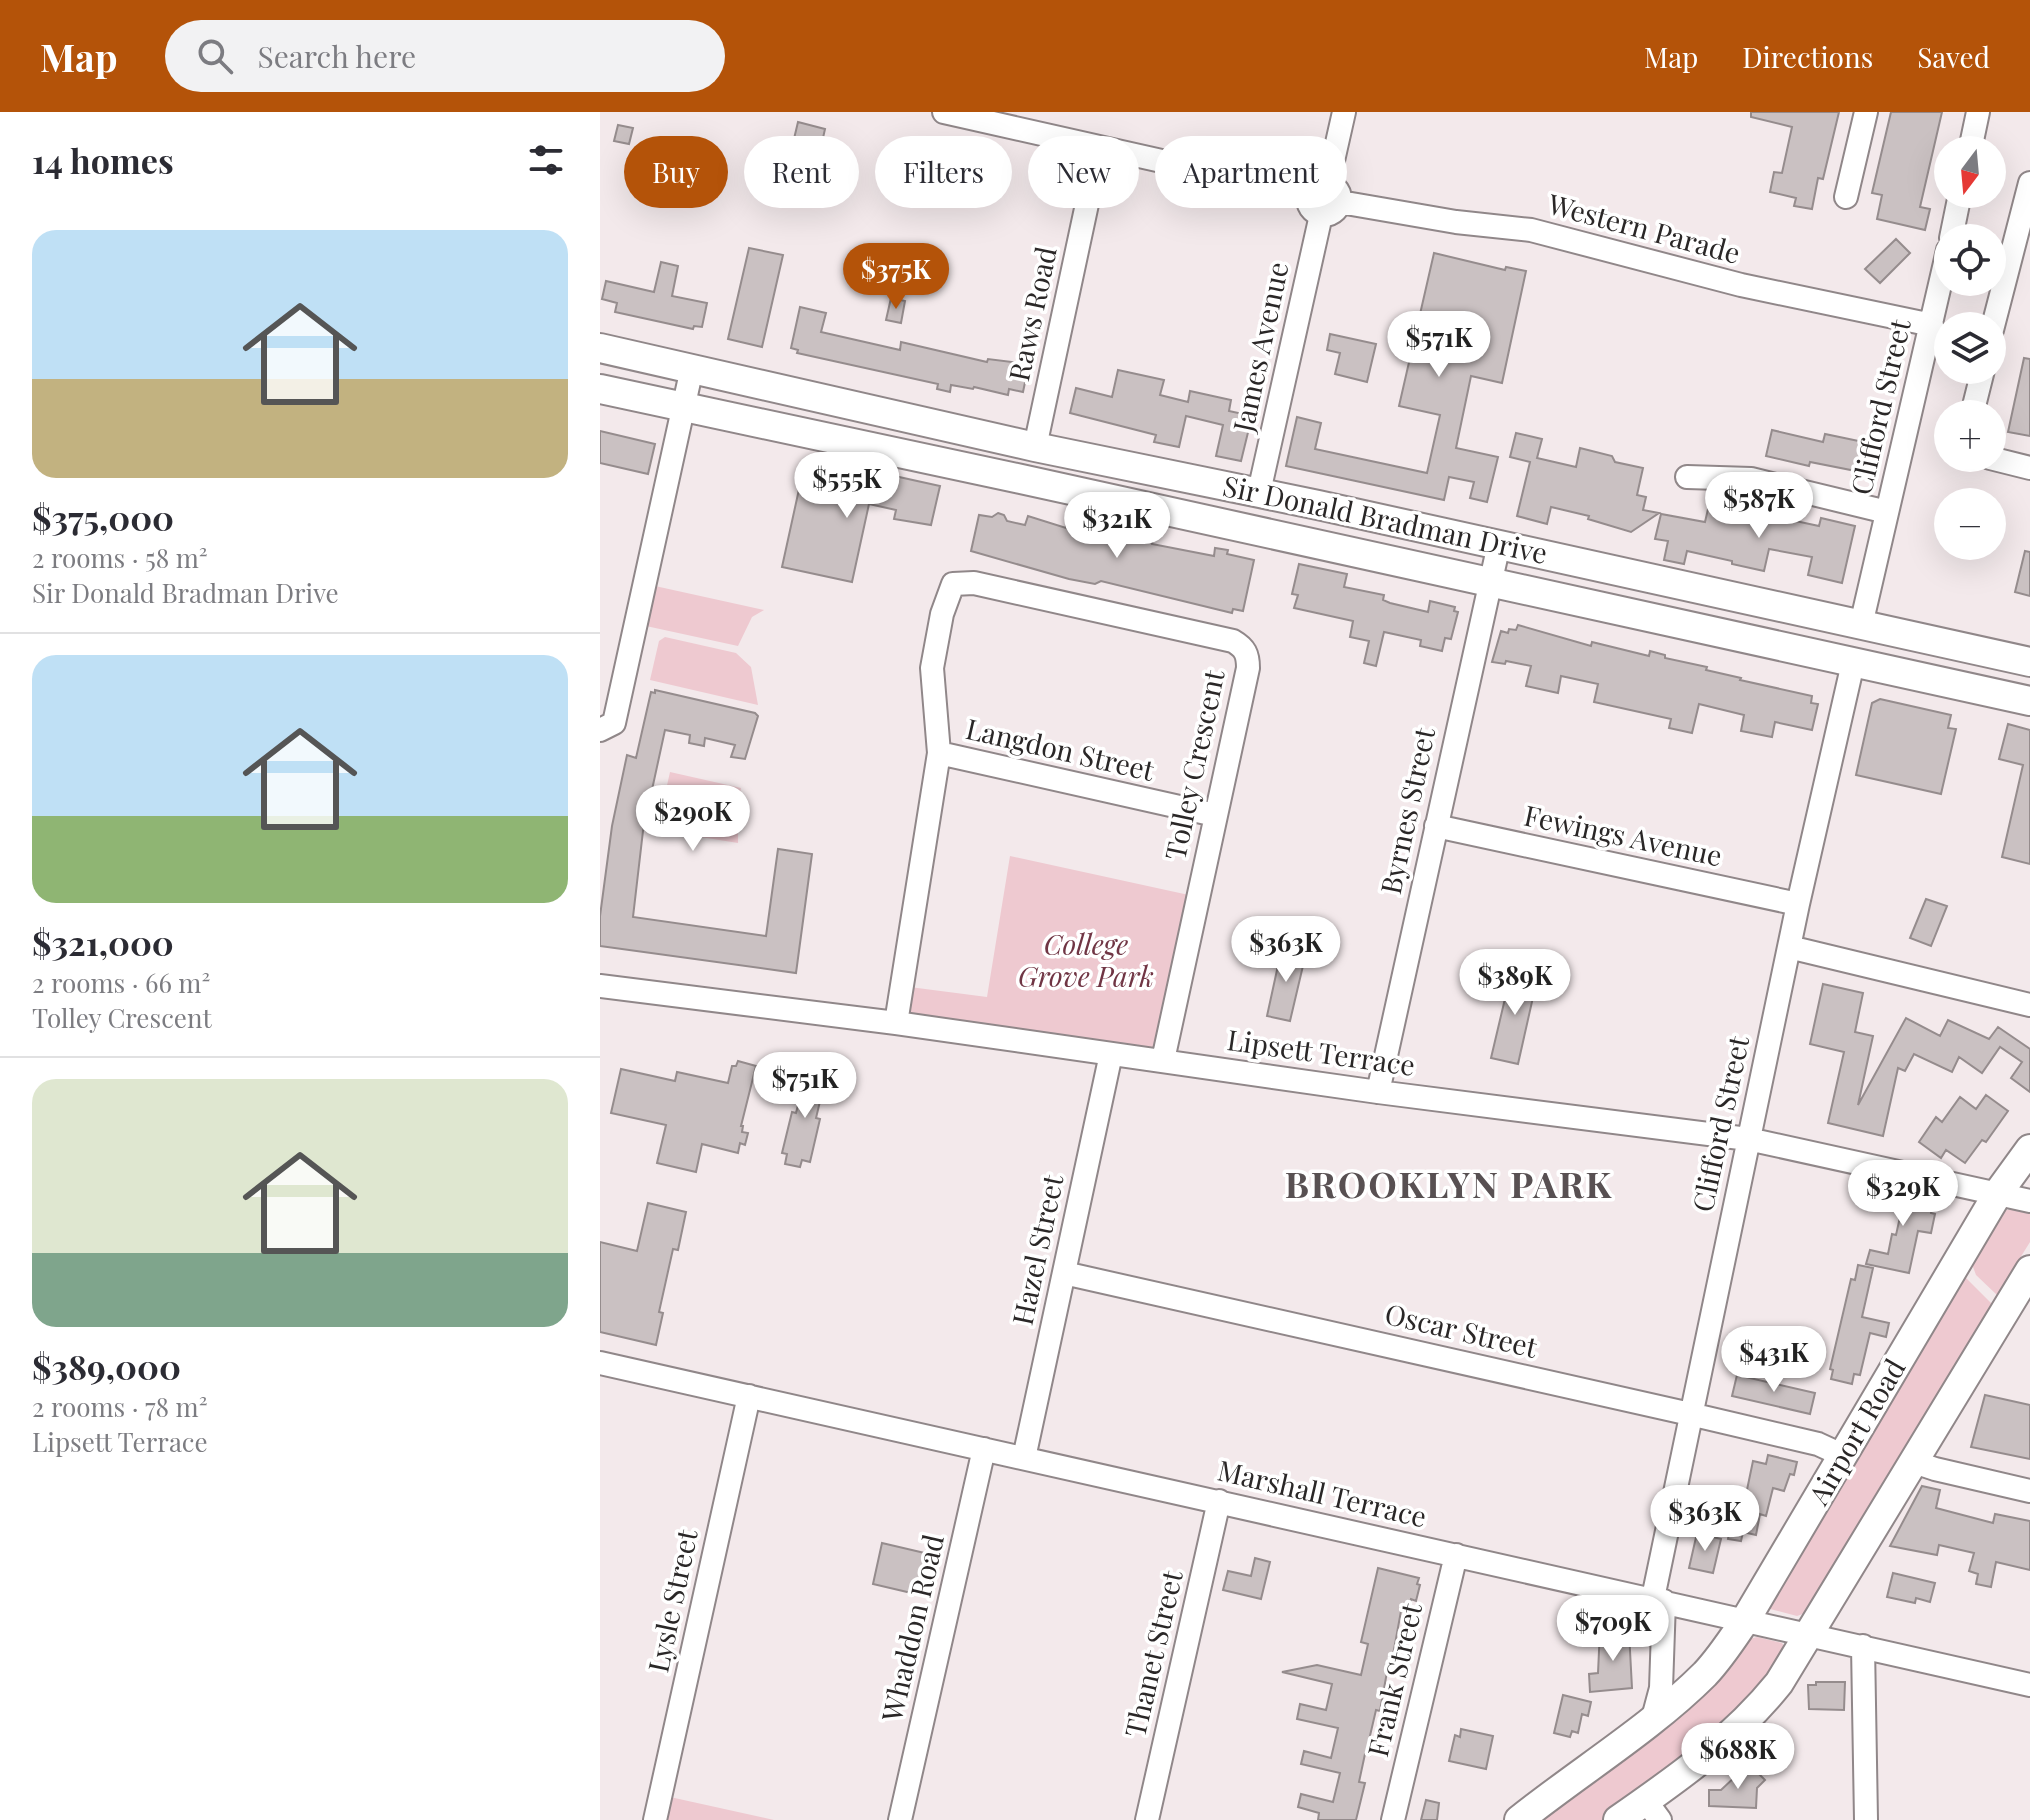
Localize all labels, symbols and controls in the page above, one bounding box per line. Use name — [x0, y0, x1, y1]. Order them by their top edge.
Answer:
search box — [165, 20, 725, 92]
text: Map — [40, 31, 117, 82]
icon: search — [193, 34, 237, 78]
text: Search here — [257, 36, 416, 76]
text: Map — [1644, 38, 1698, 75]
text: Directions — [1742, 38, 1873, 75]
text: Saved — [1917, 38, 1990, 75]
chip: Buy — [624, 136, 728, 208]
chip: Rent — [744, 136, 859, 208]
chip: Filters — [875, 136, 1012, 208]
chip: New — [1028, 136, 1139, 208]
chip: Apartment — [1155, 136, 1347, 208]
north arrow — [1934, 136, 2006, 208]
map controls — [1934, 136, 2006, 560]
text: 14 homes — [32, 137, 174, 183]
icon: filters — [524, 138, 568, 182]
street label: Western Parade — [1543, 184, 1744, 271]
button: locate — [1934, 224, 2006, 296]
pin: $375K — [840, 243, 952, 311]
street label: Raws Road — [999, 243, 1064, 384]
text: $375K — [861, 251, 931, 286]
street label: James Avenue — [1223, 259, 1296, 436]
icon: home — [228, 282, 372, 426]
pin: $571K — [1383, 311, 1495, 379]
button: layers — [1934, 312, 2006, 384]
street label: Clifford Street — [1841, 314, 1918, 498]
text: $571K — [1405, 319, 1473, 354]
button: + — [1934, 400, 2006, 472]
pin: $555K — [791, 452, 903, 520]
text: $555K — [812, 460, 882, 495]
street label: Sir Donald Bradman Drive — [1220, 466, 1551, 571]
pin: $587K — [1703, 472, 1815, 540]
text: $587K — [1723, 480, 1795, 515]
button: − — [1934, 488, 2006, 560]
pin: $321K — [1061, 492, 1173, 560]
text: $375,000 — [32, 494, 174, 540]
text: $321K — [1082, 500, 1152, 535]
text: 2 rooms · 58 m² — [32, 540, 208, 575]
text: Sir Donald Bradman Drive — [32, 575, 339, 610]
street label: Tolley Crescent — [1155, 665, 1232, 863]
icon: home — [228, 707, 372, 851]
street label: Langdon Street — [963, 709, 1159, 788]
street label: Byrnes Street — [1371, 723, 1442, 897]
pin: $290K — [637, 785, 749, 853]
text: $290K — [654, 793, 732, 828]
street label: Fewings Avenue — [1521, 796, 1726, 874]
pin: $363K — [1230, 916, 1342, 984]
text: $321,000 — [32, 919, 174, 965]
text: $363K — [1249, 924, 1323, 959]
park label: College Grove Park — [1018, 925, 1154, 994]
pin: $389K — [1459, 949, 1571, 1017]
text: $389K — [1477, 957, 1553, 992]
text: 2 rooms · 66 m² — [32, 965, 210, 1000]
text: Tolley Crescent — [32, 1000, 212, 1035]
street label: Lipsett Terrace — [1225, 1020, 1417, 1083]
street label: Clifford Street — [1683, 1031, 1756, 1215]
pin: $751K — [749, 1052, 861, 1120]
text: $751K — [771, 1060, 839, 1095]
icon: home — [228, 1131, 372, 1275]
district label: BROOKLYN PARK — [1285, 1159, 1613, 1207]
pin: $329K — [1847, 1160, 1959, 1228]
text: $329K — [1866, 1168, 1940, 1203]
street label: Hazel Street — [1003, 1170, 1071, 1328]
street label: Oscar Street — [1382, 1294, 1542, 1365]
pin: $431K — [1718, 1326, 1830, 1394]
text: $431K — [1739, 1334, 1809, 1369]
text: $389,000 — [32, 1343, 181, 1389]
street label: Airport Road — [1799, 1352, 1912, 1512]
text: 2 rooms · 78 m² — [32, 1389, 207, 1424]
text: Lipsett Terrace — [32, 1424, 208, 1459]
street label: Marshall Terrace — [1214, 1451, 1430, 1535]
pin: $363K — [1649, 1485, 1761, 1553]
text: $363K — [1668, 1493, 1742, 1528]
street label: Lysle Street — [638, 1525, 705, 1676]
street label: Whaddon Road — [872, 1531, 951, 1726]
street label: Thanet Street — [1115, 1566, 1190, 1741]
pin: $709K — [1557, 1595, 1669, 1663]
street label: Frank Street — [1358, 1598, 1429, 1760]
text: $709K — [1575, 1603, 1651, 1638]
pin: $688K — [1682, 1723, 1794, 1791]
text: $688K — [1699, 1731, 1777, 1766]

